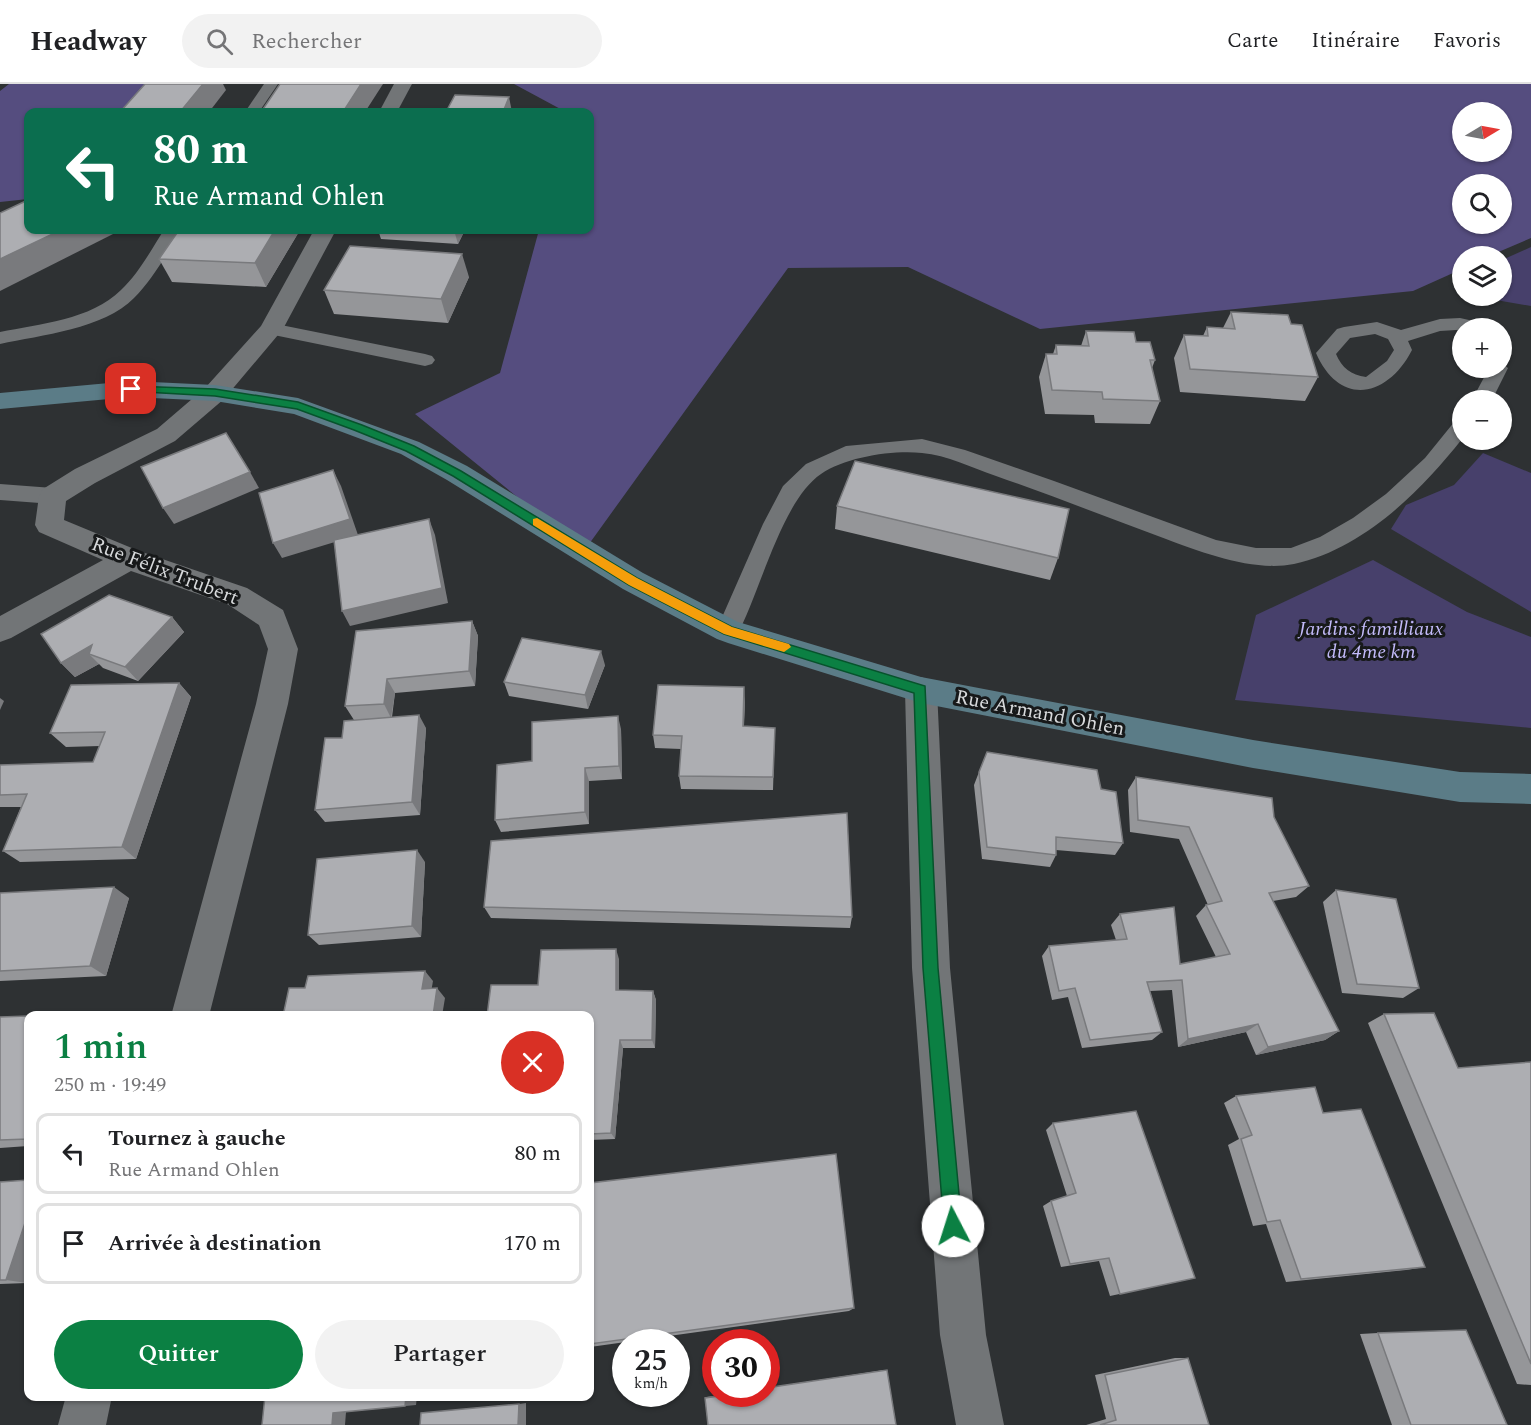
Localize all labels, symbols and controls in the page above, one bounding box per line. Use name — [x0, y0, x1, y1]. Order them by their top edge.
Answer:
search box — [182, 14, 602, 68]
text: Headway — [30, 20, 146, 63]
icon: search — [203, 25, 236, 58]
text: Rechercher — [251, 25, 362, 58]
text: Carte — [1227, 25, 1278, 57]
text: Itinéraire — [1311, 25, 1400, 57]
text: Favoris — [1433, 25, 1501, 57]
north arrow — [1452, 102, 1512, 162]
map controls — [1452, 102, 1512, 450]
text: 80 m — [153, 119, 248, 182]
icon: left — [54, 132, 132, 210]
button: search — [1452, 174, 1512, 234]
text: Rue Armand Ohlen — [153, 176, 385, 218]
button: layers — [1452, 246, 1512, 306]
button: + — [1452, 318, 1512, 378]
pin — [105, 363, 156, 414]
icon: arrive — [114, 372, 147, 405]
button: − — [1452, 390, 1512, 450]
street label: Rue Félix Trubert — [87, 529, 243, 613]
park label: Jardins familliaux du 4me km — [1297, 614, 1443, 667]
street label: Rue Armand Ohlen — [953, 682, 1127, 744]
text: 1 min — [54, 1020, 147, 1075]
button: close — [501, 1031, 564, 1094]
text: 250 m · 19:49 — [54, 1070, 166, 1100]
text: Tournez à gauche — [108, 1122, 286, 1155]
icon: left — [57, 1137, 90, 1170]
text: 80 m — [515, 1137, 561, 1170]
text: Rue Armand Ohlen — [108, 1155, 280, 1185]
position arrow — [921, 1194, 985, 1258]
icon: arrive — [57, 1227, 90, 1260]
text: Arrivée à destination — [108, 1227, 322, 1260]
text: 170 m — [504, 1227, 561, 1260]
button: Quitter — [54, 1320, 303, 1389]
button: Partager — [315, 1320, 564, 1389]
speed limit sign: 30 — [702, 1329, 780, 1407]
text: 25 — [634, 1338, 668, 1384]
text: km/h — [634, 1372, 668, 1395]

